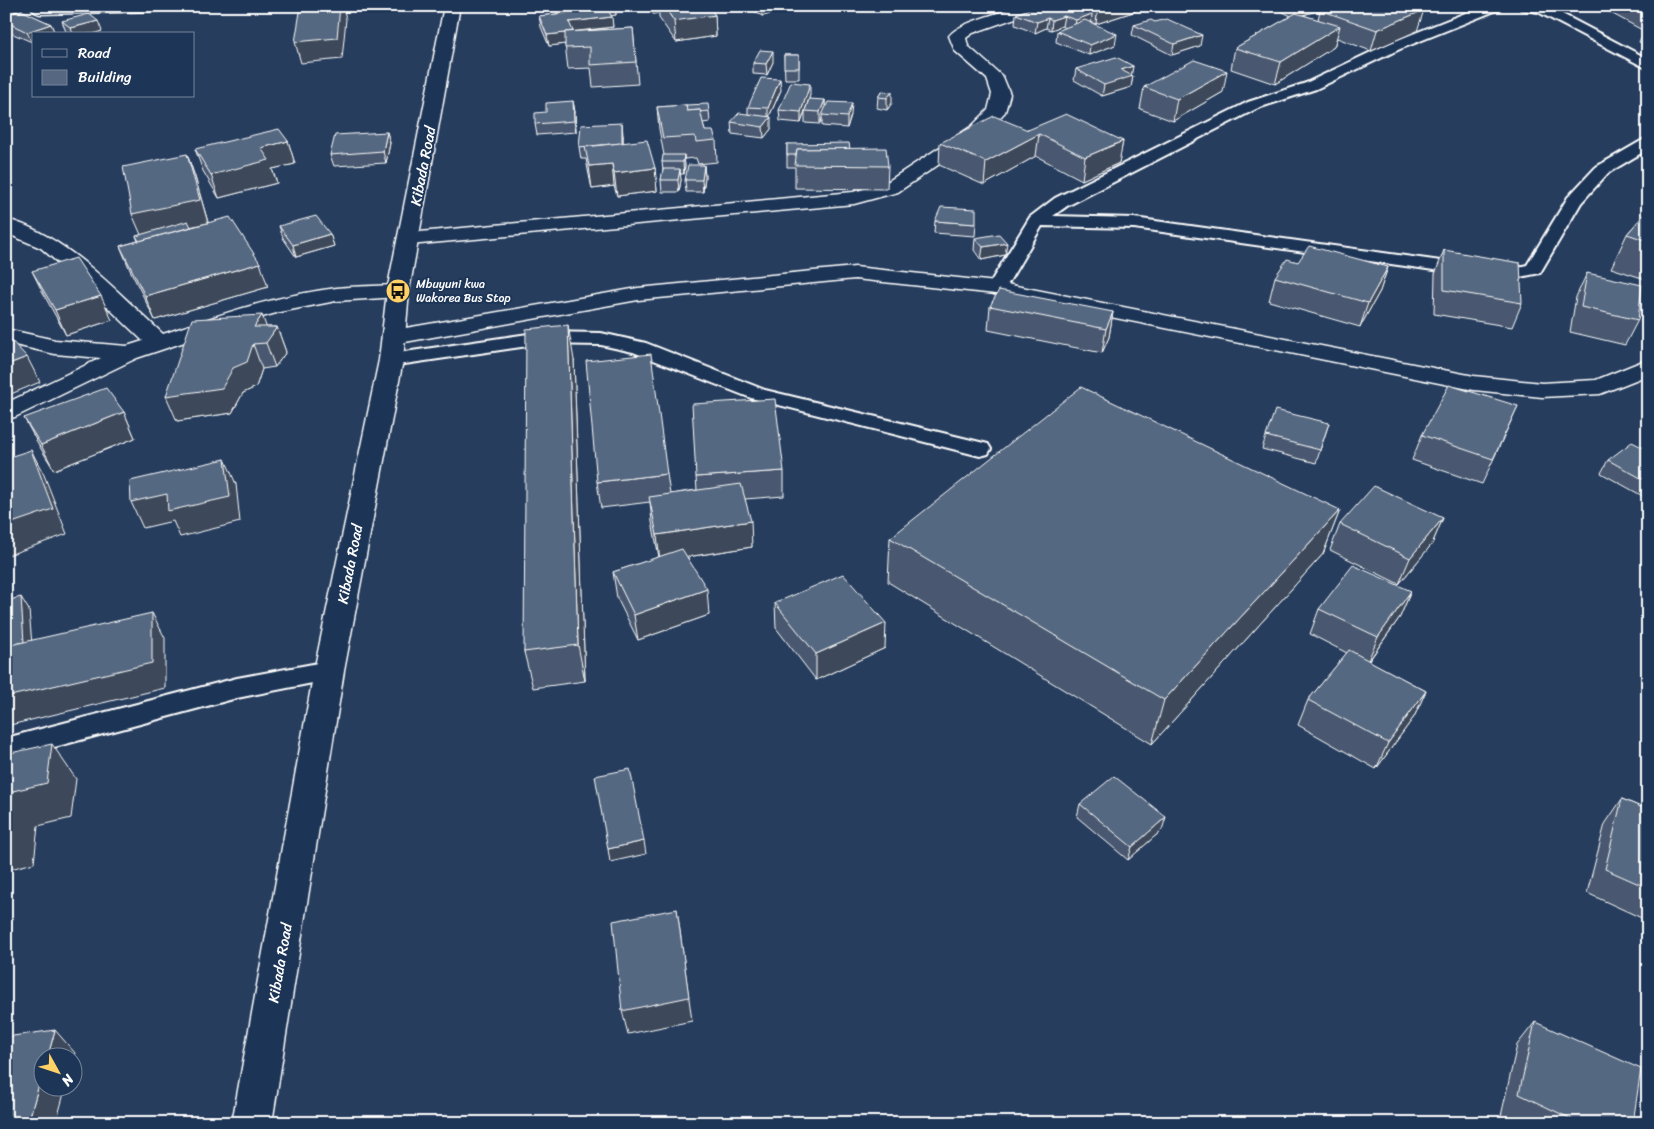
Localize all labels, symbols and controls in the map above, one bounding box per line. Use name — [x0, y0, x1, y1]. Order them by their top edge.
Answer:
legend — [32, 32, 195, 98]
text: Road — [78, 40, 111, 66]
text: Building — [78, 64, 132, 90]
street label: Kibada Road — [403, 123, 444, 208]
place label: Mbuyuni kwa Wakorea Bus Stop — [416, 273, 511, 309]
bus stop icon: Mbuyuni kwa Wakorea Bus Stop — [385, 278, 411, 304]
street label: Kibada Road — [330, 521, 371, 606]
street label: Kibada Road — [260, 920, 300, 1005]
north arrow — [32, 1046, 82, 1096]
text: N — [55, 1068, 81, 1092]

